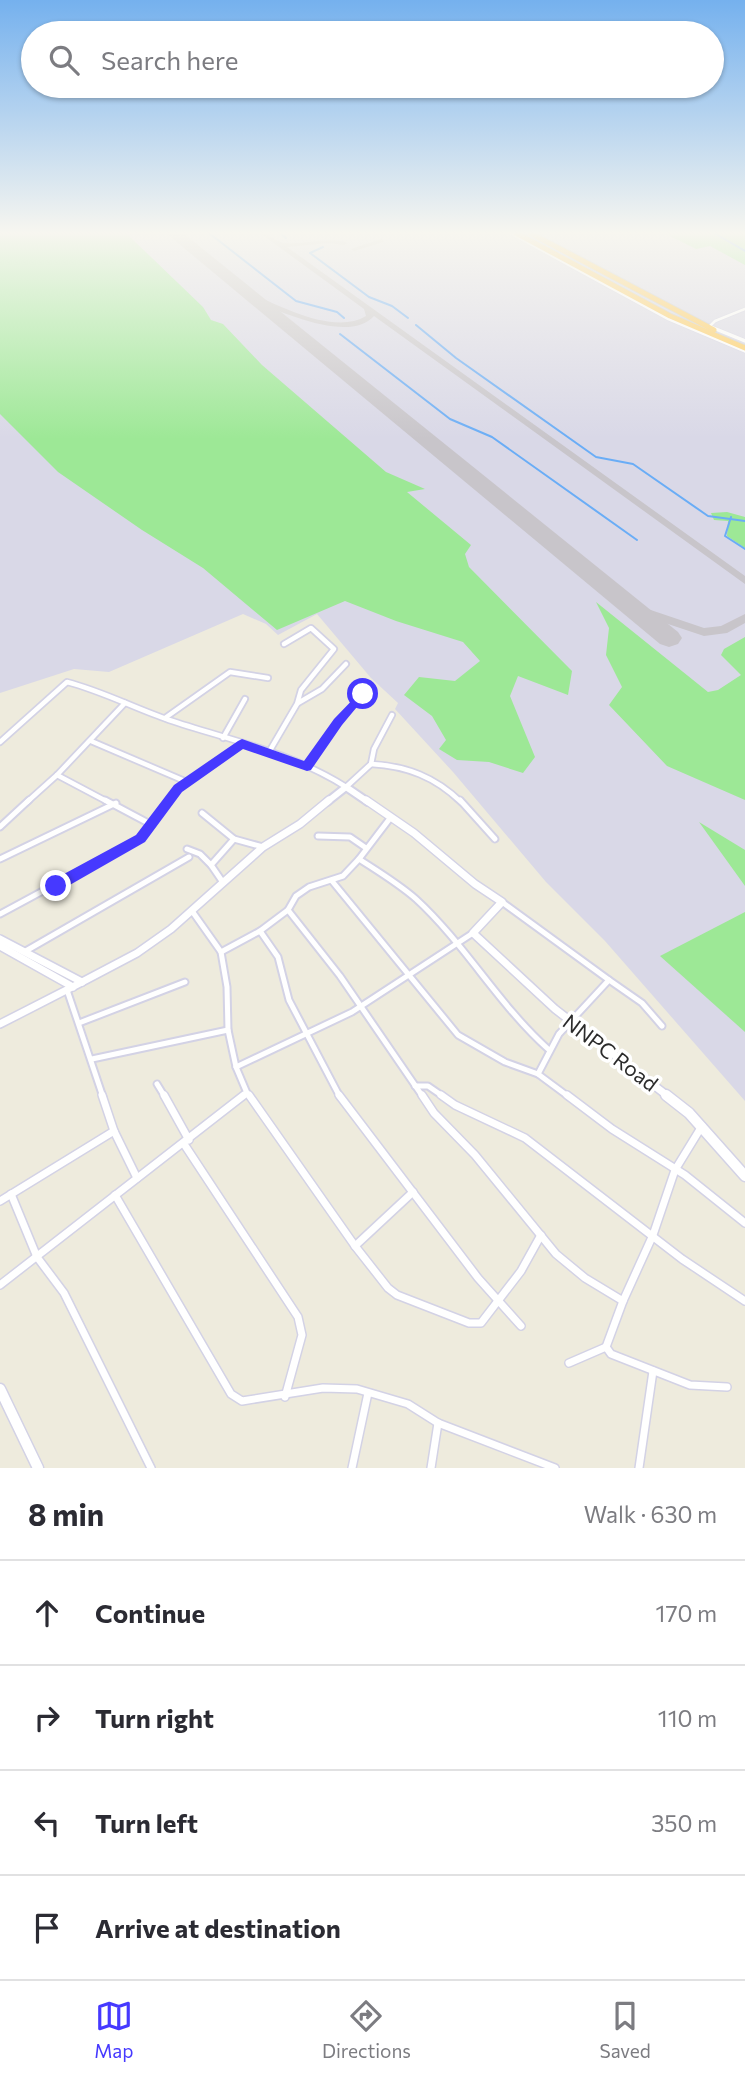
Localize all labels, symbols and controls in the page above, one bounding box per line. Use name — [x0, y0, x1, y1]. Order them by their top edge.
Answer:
search box — [21, 21, 724, 98]
icon: search — [45, 41, 83, 79]
text: Search here — [101, 44, 239, 75]
route start — [347, 678, 378, 709]
route end — [40, 870, 71, 901]
street label: NNPC Road — [559, 1008, 663, 1096]
text: 8 min — [28, 1495, 104, 1532]
text: Walk · 630 m — [584, 1500, 717, 1528]
icon: ahead — [28, 1594, 66, 1632]
text: Continue — [95, 1597, 205, 1628]
text: 170 m — [656, 1599, 717, 1627]
icon: right — [28, 1699, 66, 1737]
text: Turn right — [95, 1702, 214, 1733]
text: 110 m — [658, 1704, 717, 1732]
icon: left — [28, 1804, 66, 1842]
text: Turn left — [95, 1807, 198, 1838]
text: 350 m — [651, 1809, 717, 1837]
icon: arrive — [28, 1909, 66, 1947]
text: Arrive at destination — [95, 1912, 341, 1943]
tab: Map — [94, 1997, 133, 2062]
tab: Directions — [322, 1997, 411, 2062]
tab: Saved — [599, 1997, 651, 2062]

